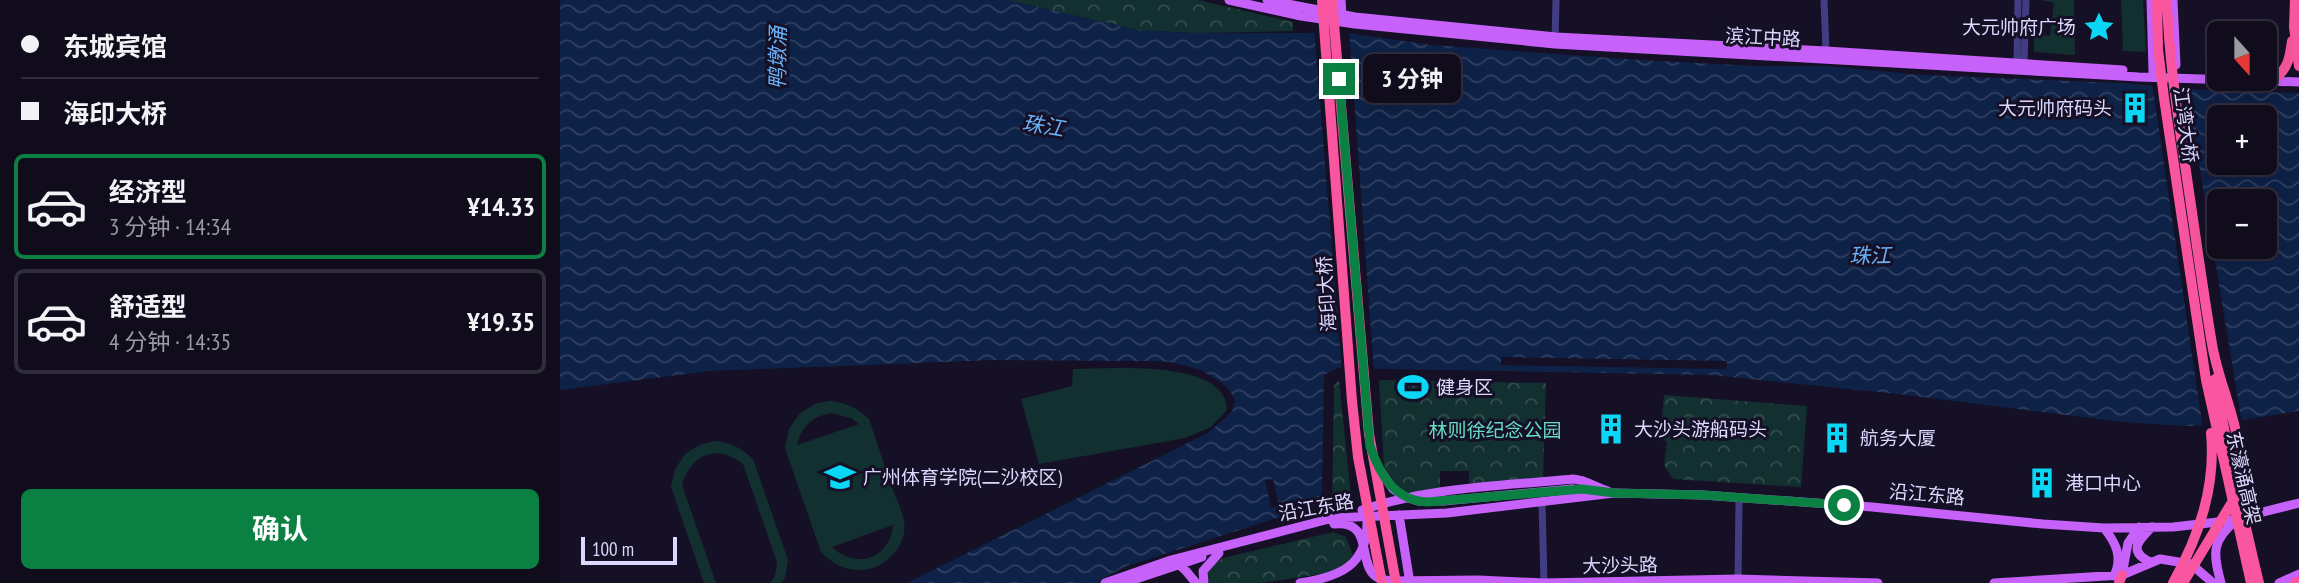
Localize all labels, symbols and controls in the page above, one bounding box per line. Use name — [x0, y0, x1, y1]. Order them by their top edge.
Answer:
place icon: 大元帅府广场 — [2082, 10, 2116, 44]
place label: 大元帅府广场 — [1962, 15, 2076, 39]
north arrow — [2207, 21, 2277, 91]
map controls — [2207, 21, 2277, 259]
street label: 滨江中路 — [1724, 23, 1802, 51]
water label: 鸭墩涌 — [763, 24, 792, 90]
text: 东城宾馆 — [63, 30, 167, 63]
callout: 3 分钟 — [1364, 55, 1462, 104]
route end — [1323, 63, 1355, 95]
text: 3 分钟 — [1381, 64, 1443, 93]
street label: 江湾大桥 — [2169, 86, 2203, 164]
building icon: 大元帅府码头 — [2118, 91, 2152, 125]
place label: 大元帅府码头 — [1998, 96, 2112, 120]
text: 海印大桥 — [63, 97, 167, 130]
button: + — [2207, 105, 2277, 175]
water label: 珠江 — [1020, 109, 1068, 142]
icon: car — [25, 175, 88, 238]
text: 经济型 — [109, 175, 187, 208]
button: − — [2207, 189, 2277, 259]
text: ¥14.33 — [467, 190, 535, 223]
text: 3 分钟 · 14:34 — [109, 212, 231, 241]
water label: 珠江 — [1849, 242, 1893, 269]
street label: 海印大桥 — [1311, 255, 1341, 333]
icon: car — [25, 290, 88, 353]
text: 舒适型 — [109, 290, 187, 323]
text: ¥19.35 — [467, 305, 535, 338]
text: 4 分钟 · 14:35 — [109, 327, 231, 356]
sports icon: 健身区 — [1396, 370, 1430, 404]
place label: 健身区 — [1436, 375, 1493, 399]
building icon: 大沙头游船码头 — [1594, 412, 1628, 446]
place label: 大沙头游船码头 — [1634, 417, 1767, 441]
park label: 林则徐纪念公园 — [1428, 418, 1562, 442]
building icon: 航务大厦 — [1820, 421, 1854, 455]
place label: 航务大厦 — [1860, 426, 1936, 450]
street label: 东濠涌高架 — [2222, 429, 2266, 527]
school or university icon: 广州体育学院(二沙校区) — [823, 460, 857, 494]
place label: 广州体育学院(二沙校区) — [863, 465, 1062, 489]
building icon: 港口中心 — [2025, 466, 2059, 500]
place label: 港口中心 — [2065, 471, 2141, 495]
street label: 沿江东路 — [1888, 479, 1966, 509]
button: 确认 — [21, 489, 539, 569]
street label: 沿江东路 — [1276, 489, 1356, 525]
route start — [1828, 489, 1860, 521]
scale bar — [581, 534, 677, 566]
text: 100 m — [592, 537, 634, 561]
street label: 大沙头路 — [1582, 552, 1658, 578]

